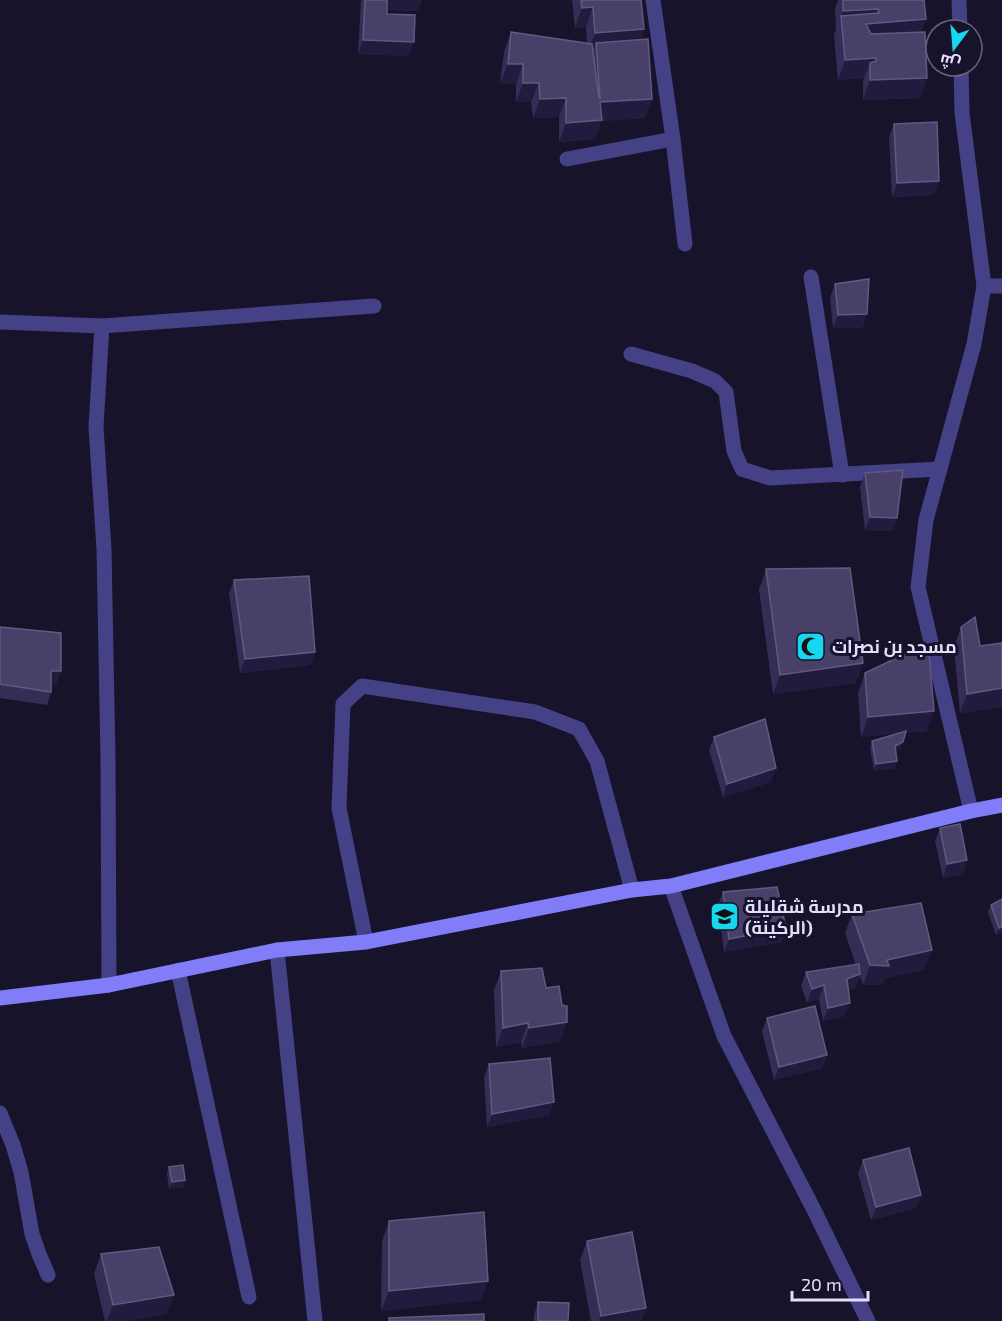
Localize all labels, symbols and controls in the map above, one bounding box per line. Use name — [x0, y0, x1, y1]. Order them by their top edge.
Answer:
north arrow — [924, 18, 984, 78]
text: ش — [937, 50, 962, 75]
mosque icon: مسجد بن نصرات — [795, 631, 827, 663]
place label: مسجد بن نصرات — [832, 635, 957, 658]
place label: مدرسة شقليلة (الركينة) — [745, 895, 864, 939]
school or university icon: مدرسة شقليلة (الركينة) — [708, 901, 740, 933]
scale bar — [792, 1264, 868, 1302]
text: 20 m — [801, 1273, 842, 1295]

